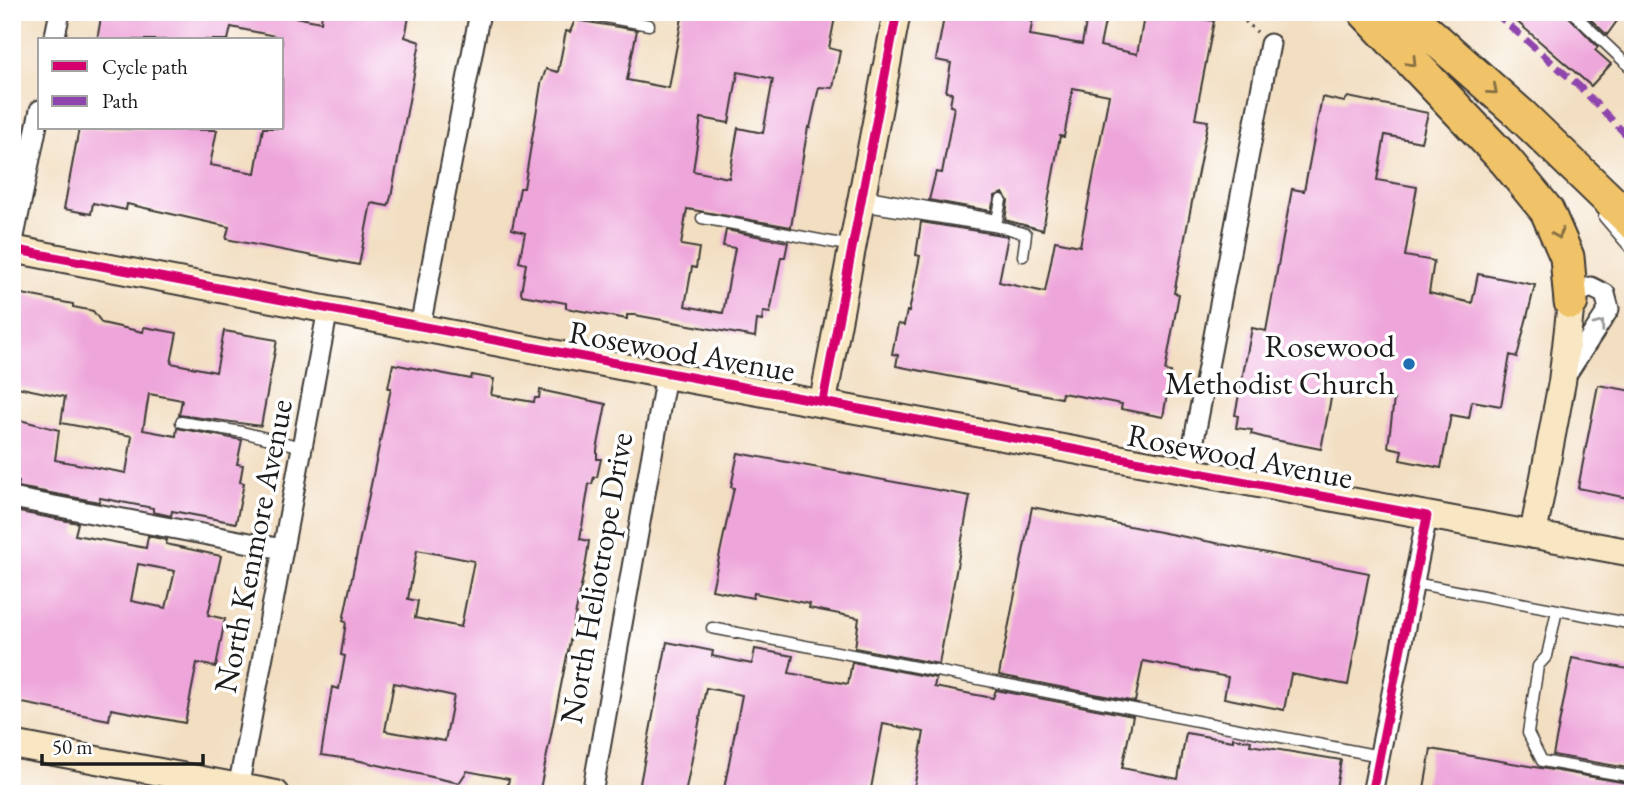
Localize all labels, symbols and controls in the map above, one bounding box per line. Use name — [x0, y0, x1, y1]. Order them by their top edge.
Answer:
legend — [38, 38, 284, 130]
text: Cycle path — [102, 53, 188, 80]
one-way arrow — [1404, 53, 1417, 66]
one-way arrow — [1484, 82, 1497, 94]
text: Path — [102, 87, 139, 114]
one-way arrow — [1550, 228, 1564, 240]
street label: Rosewood Avenue — [566, 310, 798, 392]
one-way arrow — [1591, 320, 1604, 333]
place label: Rosewood Methodist Church — [1165, 325, 1396, 404]
marker: Rosewood Methodist Church — [1401, 356, 1417, 372]
street label: North Kenmore Avenue — [204, 396, 302, 696]
street label: Rosewood Avenue — [1124, 414, 1356, 498]
street label: North Heliotrope Drive — [550, 429, 642, 727]
scale bar — [42, 722, 203, 766]
text: 50 m — [52, 733, 93, 760]

